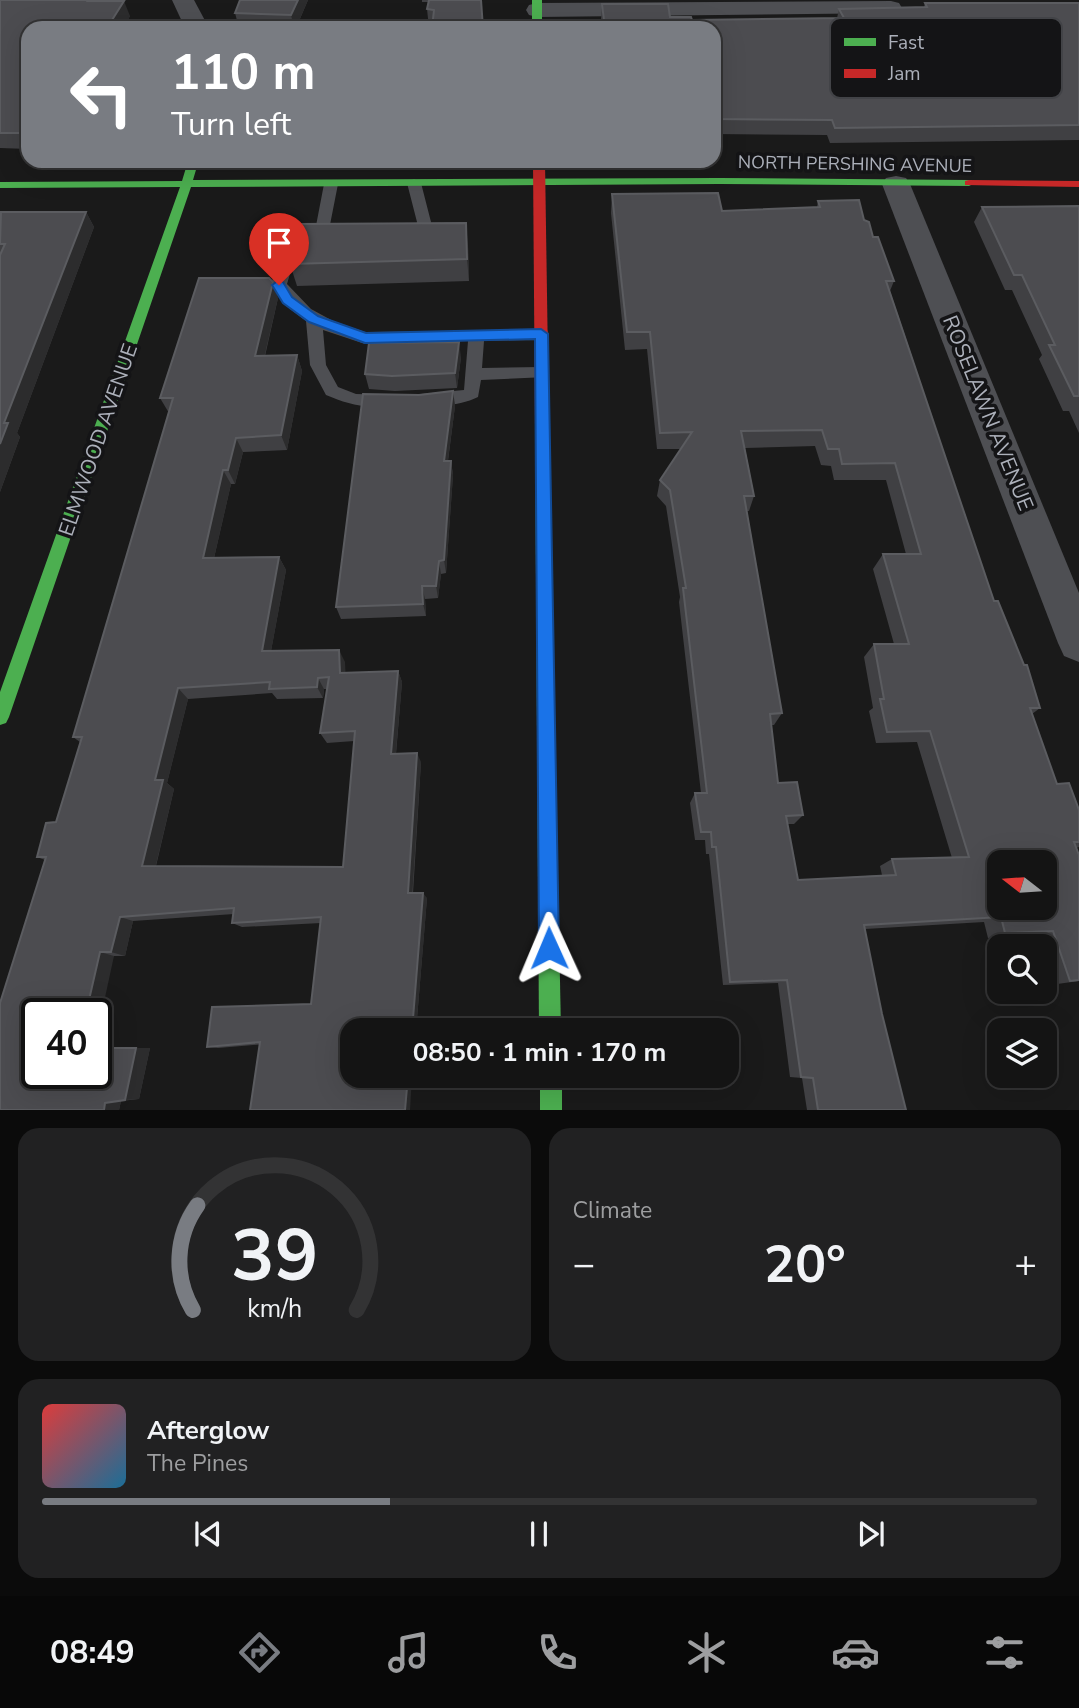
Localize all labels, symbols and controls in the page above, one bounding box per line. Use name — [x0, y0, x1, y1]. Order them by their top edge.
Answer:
legend — [830, 18, 1062, 98]
text: Fast — [888, 30, 924, 56]
text: 110 m — [171, 39, 315, 106]
icon: left — [56, 49, 147, 140]
text: Jam — [887, 61, 921, 87]
text: Turn left — [171, 103, 291, 146]
street label: NORTH PERSHING AVENUE — [738, 150, 972, 178]
pin — [249, 213, 309, 285]
icon: arrive — [260, 224, 298, 262]
street label: ROSELAWN AVENUE — [936, 311, 1040, 515]
street label: ELMWOOD AVENUE — [52, 340, 144, 540]
north arrow — [987, 850, 1057, 920]
map controls — [987, 850, 1057, 1088]
position arrow — [512, 911, 586, 985]
button: search — [987, 934, 1057, 1004]
speed limit sign: 40 — [21, 998, 112, 1089]
button: layers — [987, 1018, 1057, 1088]
text: 08:50 · 1 min · 170 m — [413, 1035, 666, 1070]
text: Climate — [573, 1195, 652, 1226]
text: 39 — [231, 1207, 318, 1307]
text: 20° — [764, 1229, 846, 1300]
text: − — [573, 1239, 595, 1290]
text: + — [1014, 1239, 1037, 1290]
text: km/h — [247, 1292, 302, 1326]
text: Afterglow — [147, 1413, 270, 1448]
text: The Pines — [147, 1448, 248, 1479]
icon: previous — [189, 1515, 227, 1553]
icon: pause — [520, 1515, 558, 1553]
icon: next — [852, 1515, 890, 1553]
icon: directions — [235, 1628, 284, 1677]
icon: music — [384, 1628, 433, 1677]
icon: phone — [533, 1628, 582, 1677]
icon: climate — [682, 1628, 731, 1677]
icon: car — [831, 1628, 880, 1677]
icon: filters — [980, 1628, 1029, 1677]
text: 08:49 — [50, 1631, 135, 1674]

